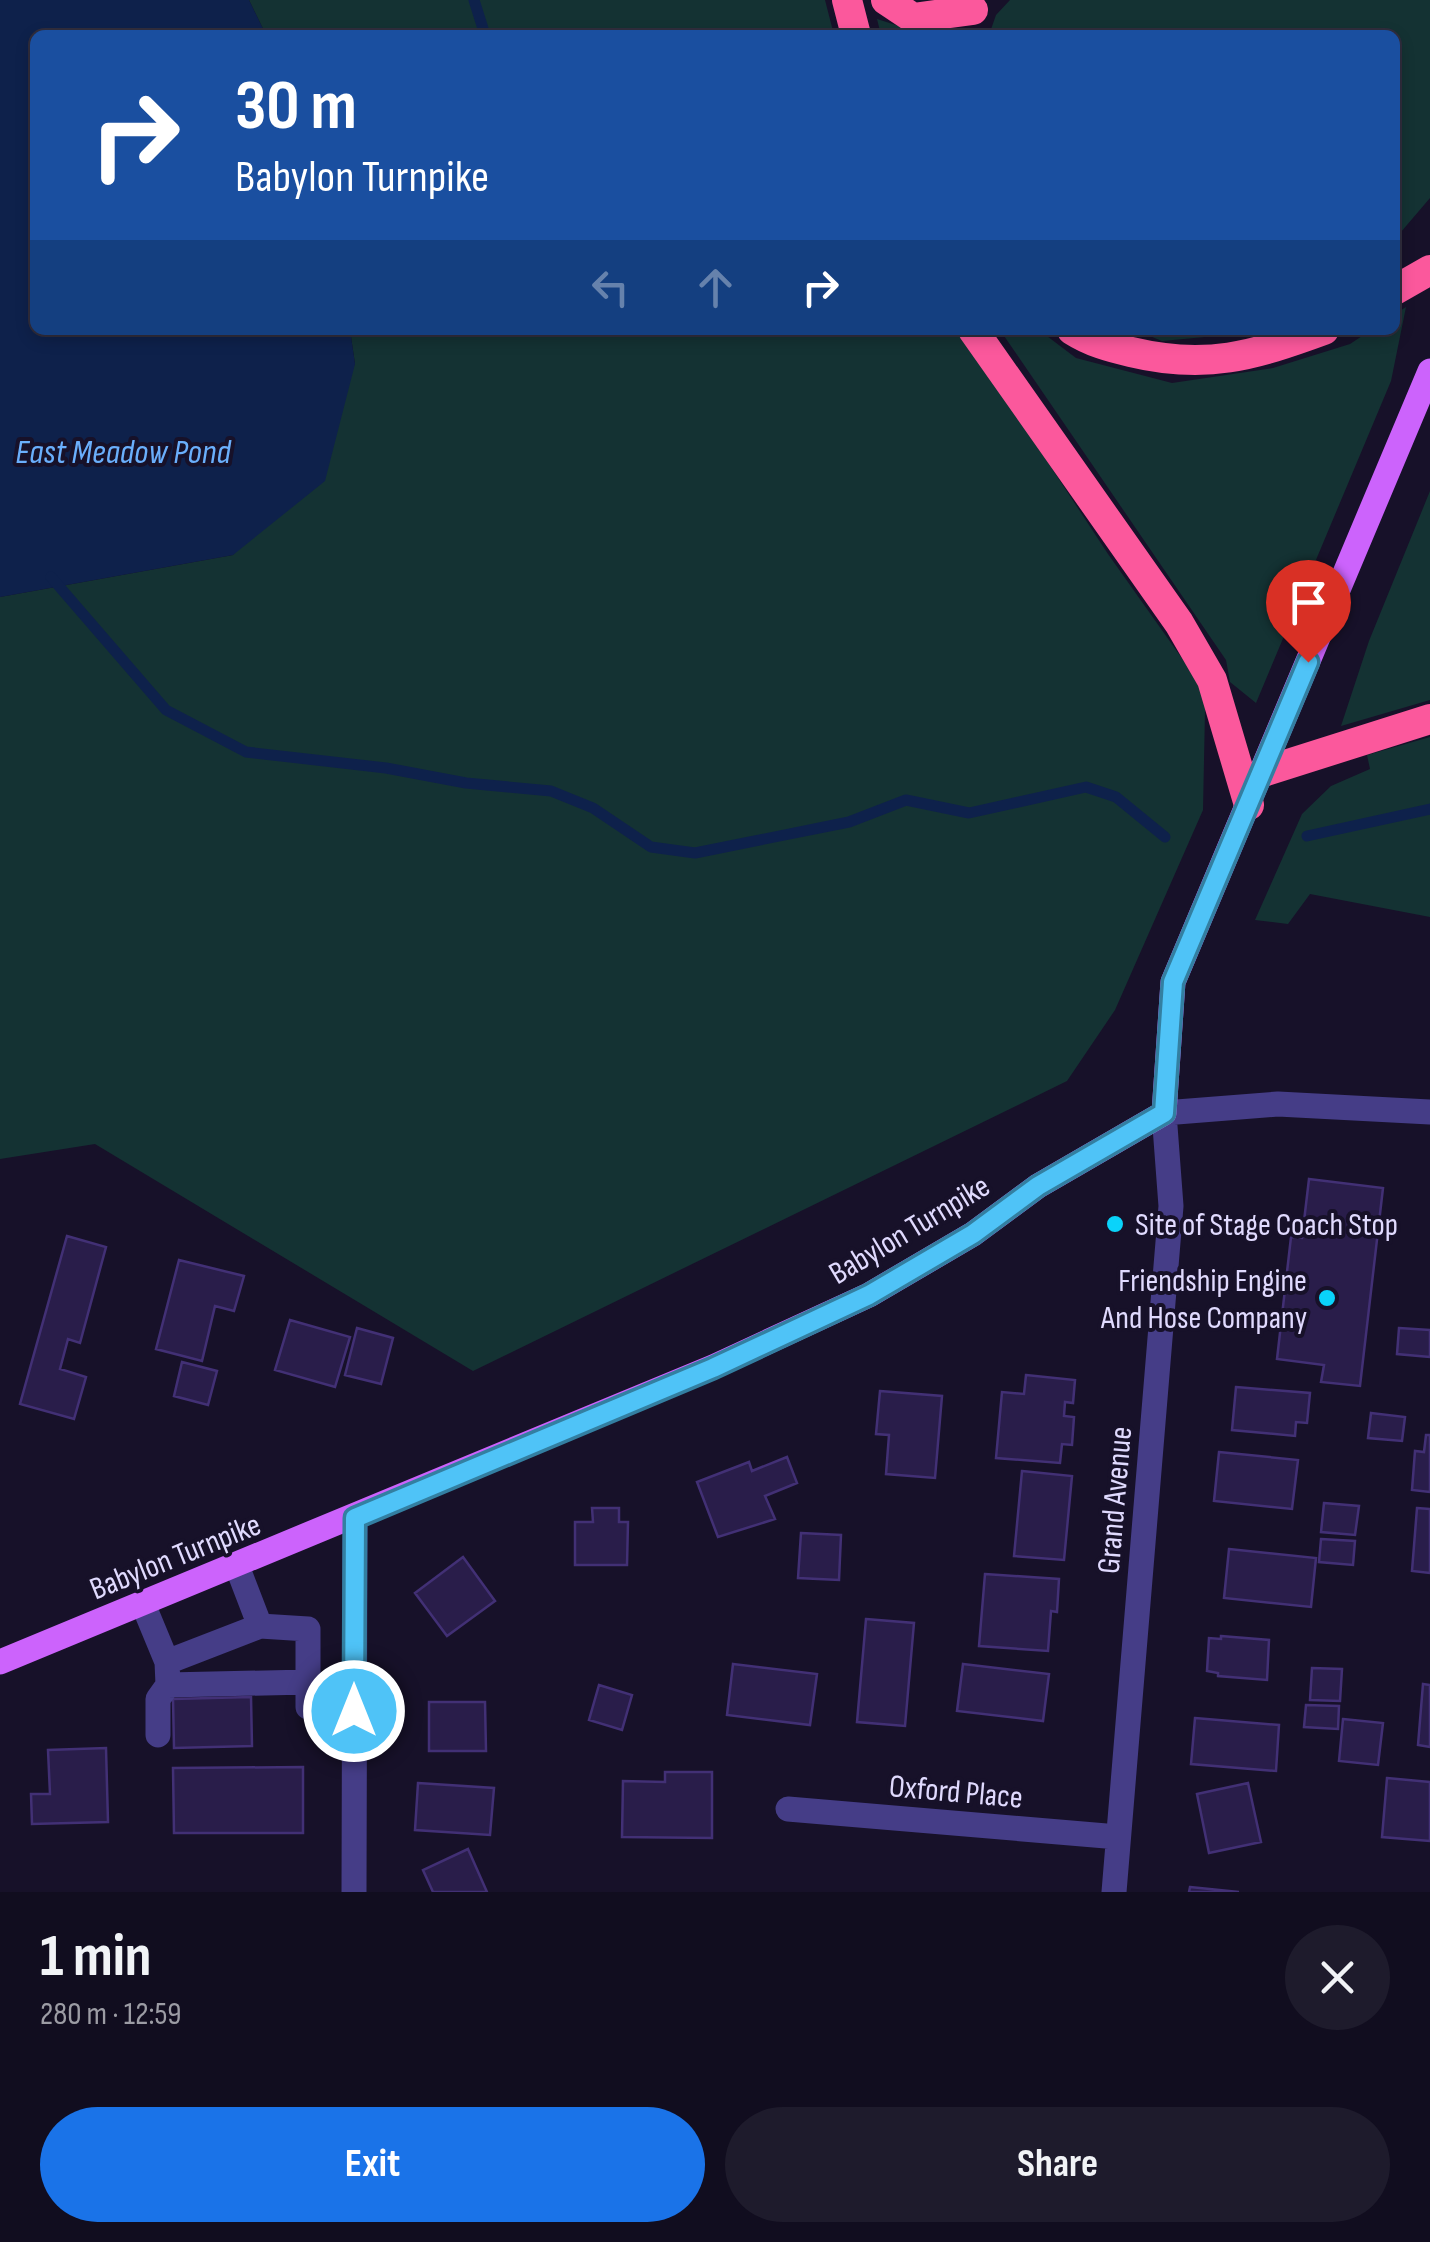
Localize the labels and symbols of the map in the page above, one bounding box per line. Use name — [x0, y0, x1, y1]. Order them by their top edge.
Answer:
water label: East Meadow Pond — [15, 431, 232, 474]
pin — [1266, 560, 1351, 663]
street label: Babylon Turnpike — [822, 1167, 997, 1294]
place label: Site of Stage Coach Stop — [1135, 1206, 1398, 1245]
marker: Site of Stage Coach Stop — [1104, 1213, 1126, 1235]
place label: Friendship Engine And Hose Company — [1100, 1262, 1307, 1338]
marker: Friendship Engine And Hose Company — [1316, 1287, 1338, 1309]
street label: Grand Avenue — [1090, 1425, 1141, 1575]
street label: Babylon Turnpike — [84, 1505, 267, 1609]
position arrow — [302, 1659, 406, 1763]
street label: Oxford Place — [887, 1767, 1024, 1818]

